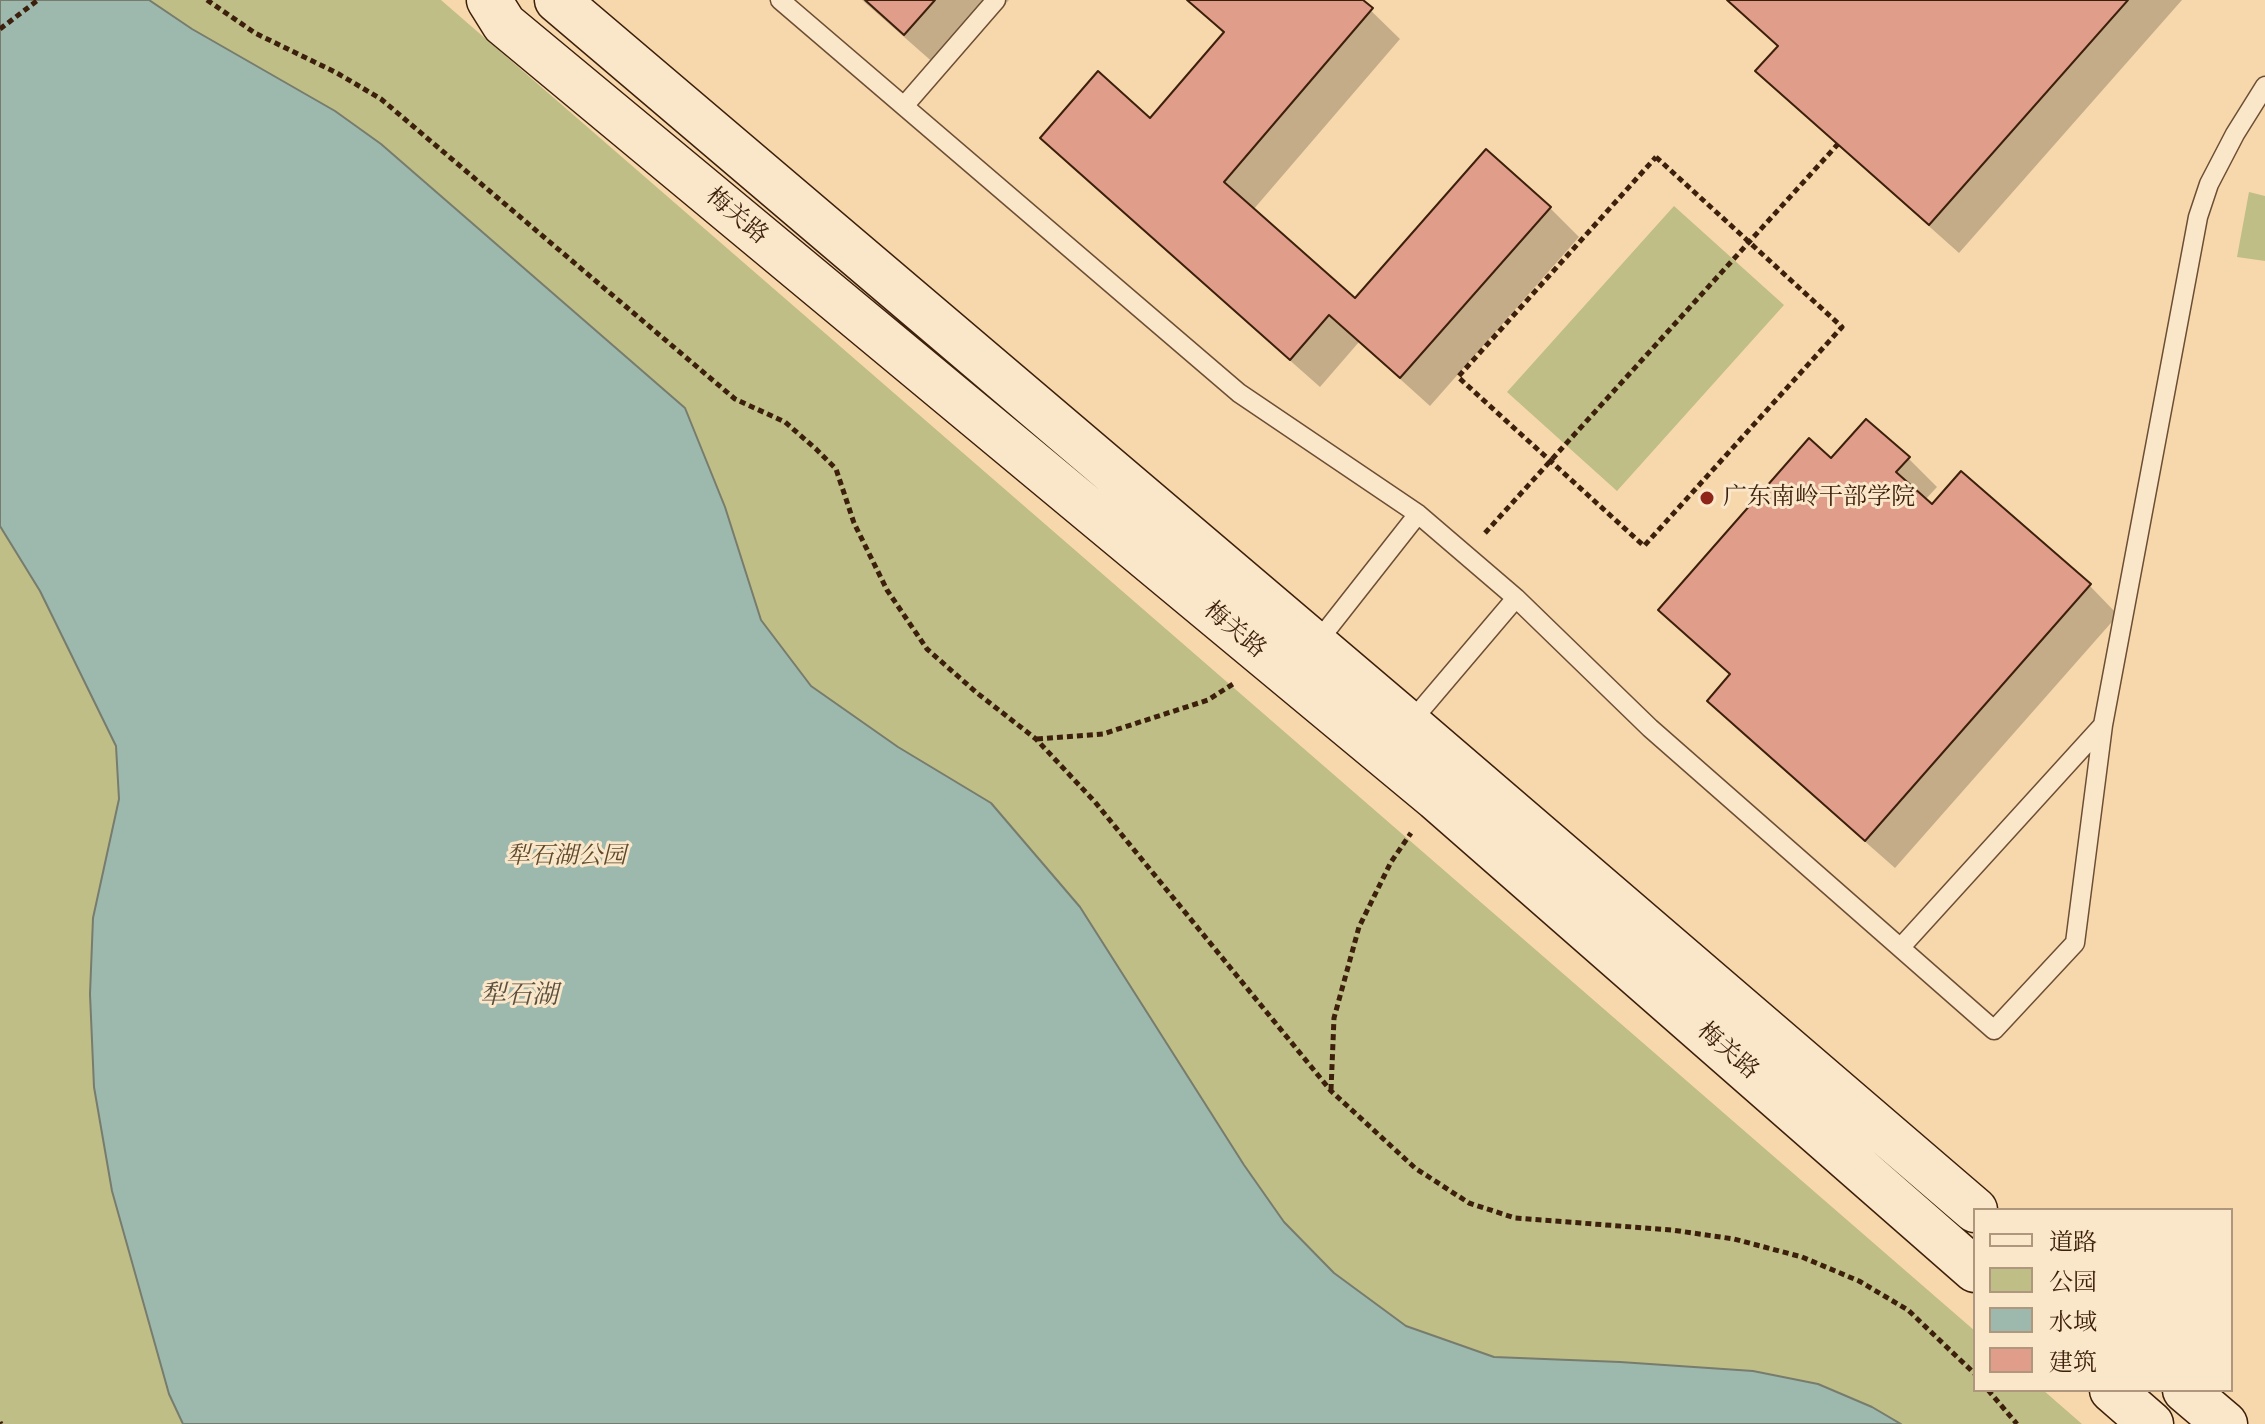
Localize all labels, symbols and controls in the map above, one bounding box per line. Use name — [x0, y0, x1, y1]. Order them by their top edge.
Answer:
street label: 梅关路 — [699, 183, 773, 251]
place label: 广东南岭干部学院 — [1723, 484, 1915, 512]
marker: 广东南岭干部学院 — [1698, 489, 1716, 507]
street label: 梅关路 — [1197, 597, 1271, 665]
park label: 犁石湖公园 — [506, 843, 626, 871]
water label: 犁石湖 — [480, 981, 558, 1013]
street label: 梅关路 — [1690, 1018, 1764, 1086]
legend — [1973, 1208, 2233, 1392]
text: 道路 — [2049, 1226, 2097, 1259]
text: 公园 — [2049, 1266, 2097, 1299]
text: 水域 — [2049, 1306, 2097, 1339]
text: 建筑 — [2049, 1346, 2097, 1379]

